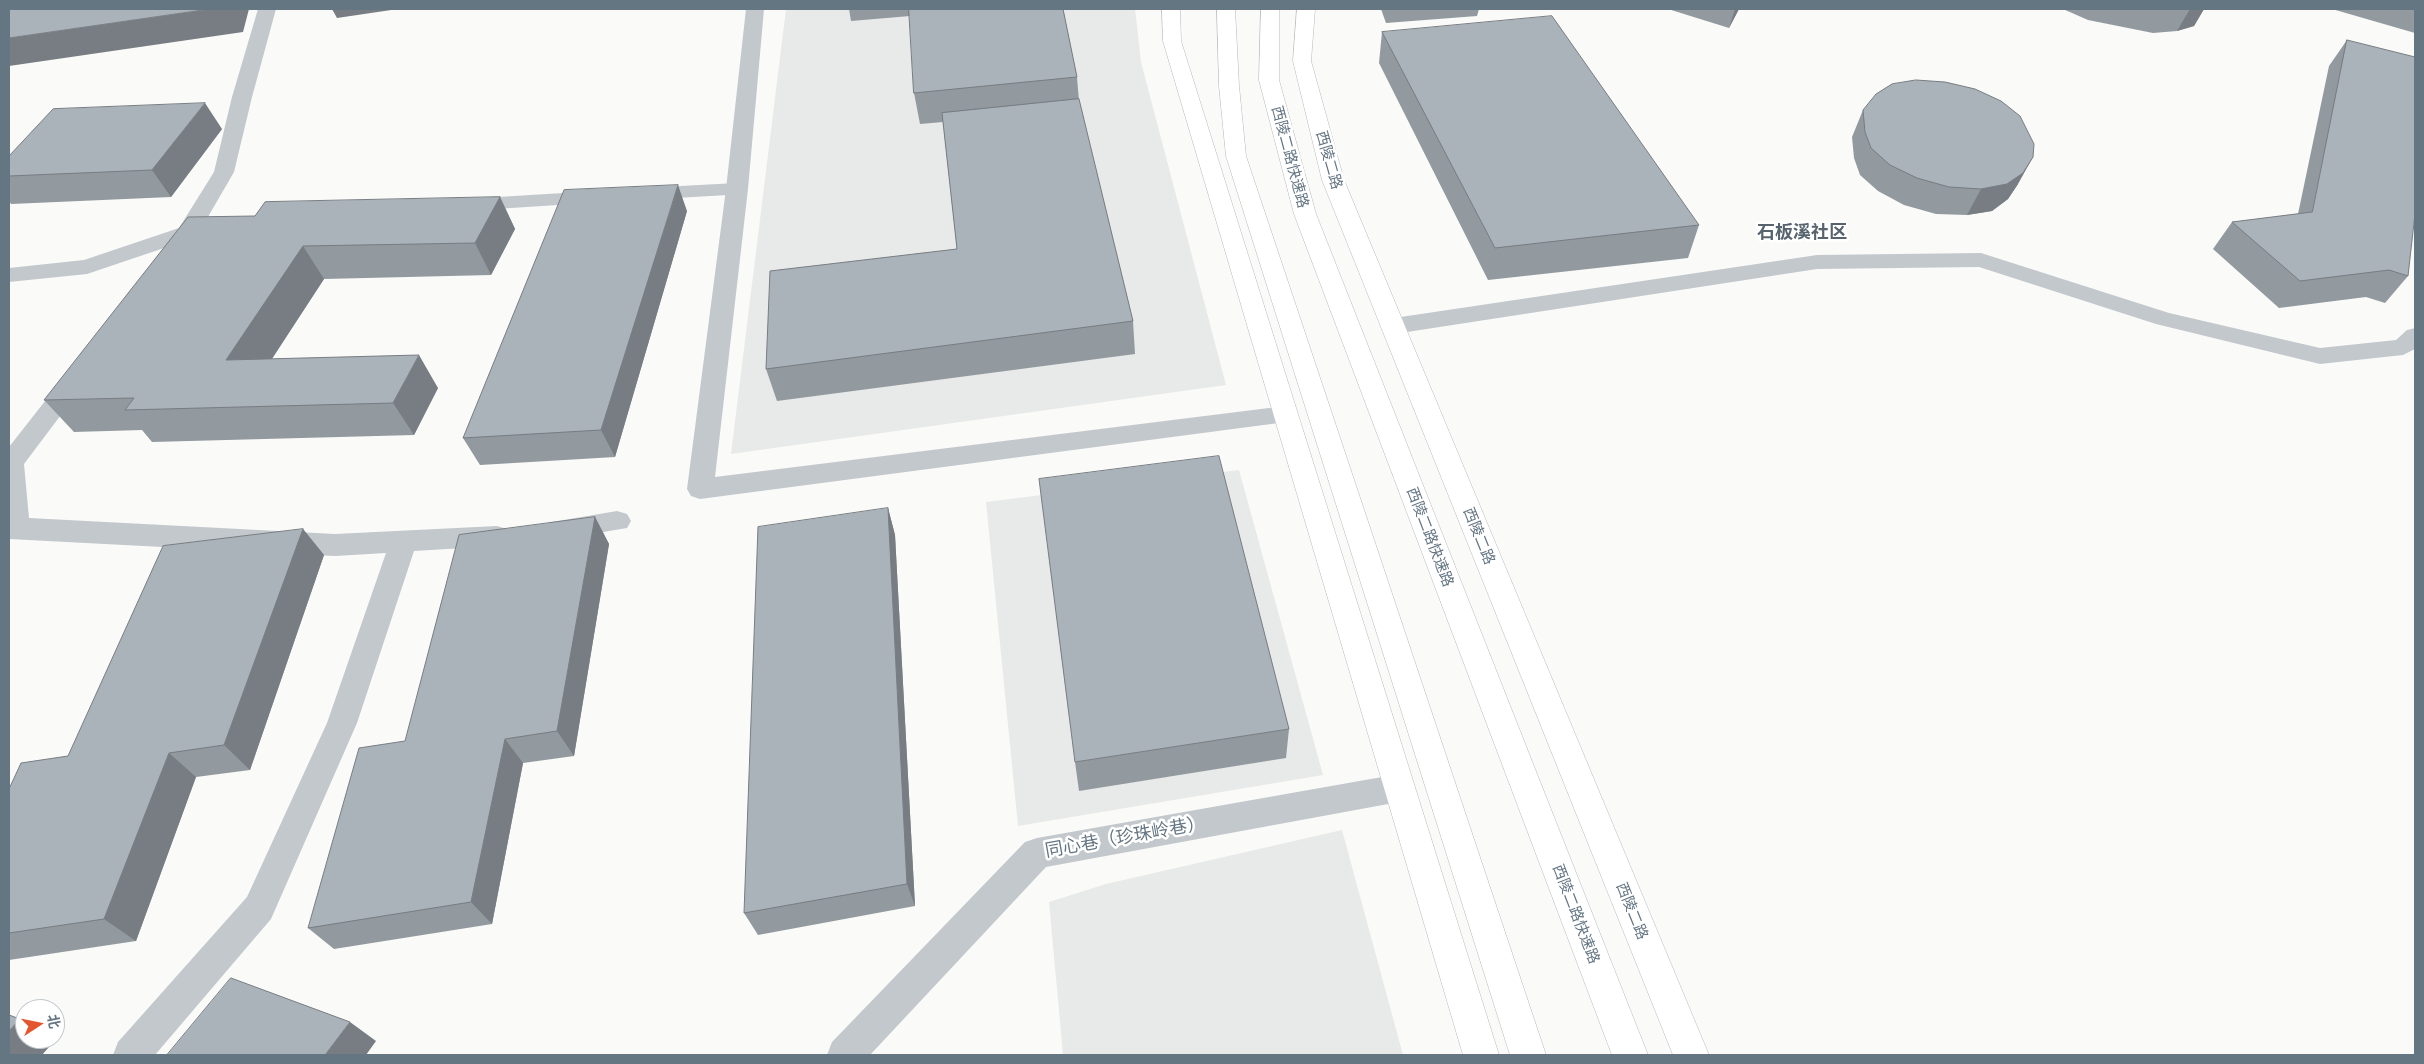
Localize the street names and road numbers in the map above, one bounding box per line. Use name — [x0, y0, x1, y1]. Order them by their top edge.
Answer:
street label: 西陵二路快速路 — [1268, 104, 1312, 210]
street label: 西陵二路 — [1312, 129, 1346, 191]
street label: 西陵二路快速路 — [1403, 485, 1457, 589]
street label: 西陵二路 — [1459, 505, 1499, 567]
street label: 同心巷（珍珠岭巷） — [1043, 812, 1207, 862]
street label: 西陵二路快速路 — [1549, 862, 1603, 966]
street label: 西陵二路 — [1612, 880, 1652, 942]

